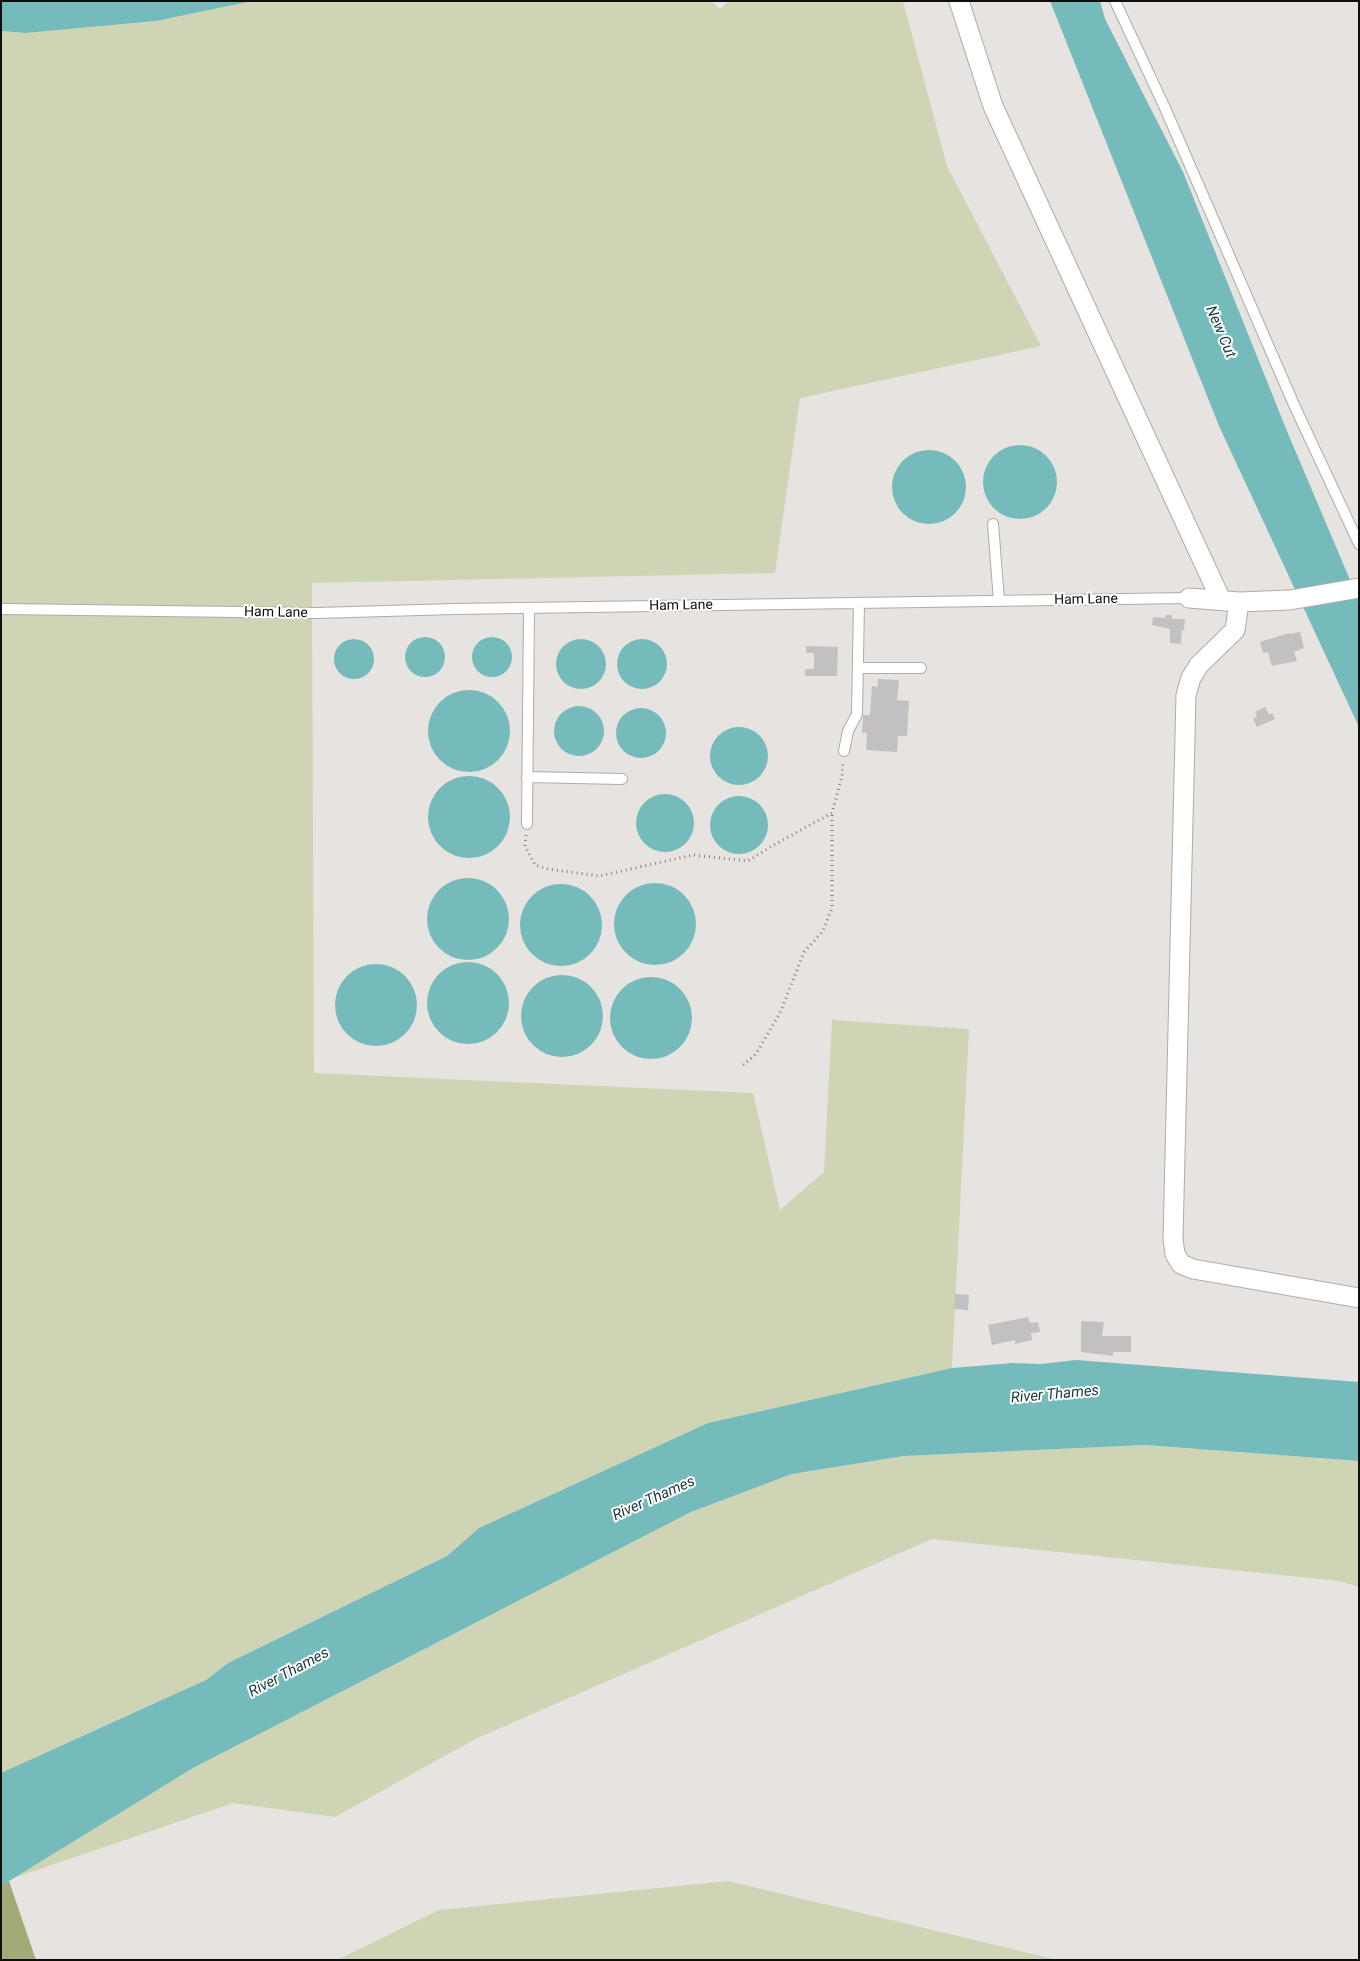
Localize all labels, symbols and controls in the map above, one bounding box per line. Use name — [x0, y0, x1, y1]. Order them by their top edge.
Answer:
water label: New Cut — [1201, 303, 1239, 361]
street label: Ham Lane — [1054, 591, 1118, 609]
street label: Ham Lane — [649, 597, 713, 615]
street label: Ham Lane — [244, 604, 308, 622]
water label: River Thames — [1010, 1382, 1100, 1408]
water label: River Thames — [610, 1473, 698, 1525]
water label: River Thames — [246, 1644, 332, 1702]

